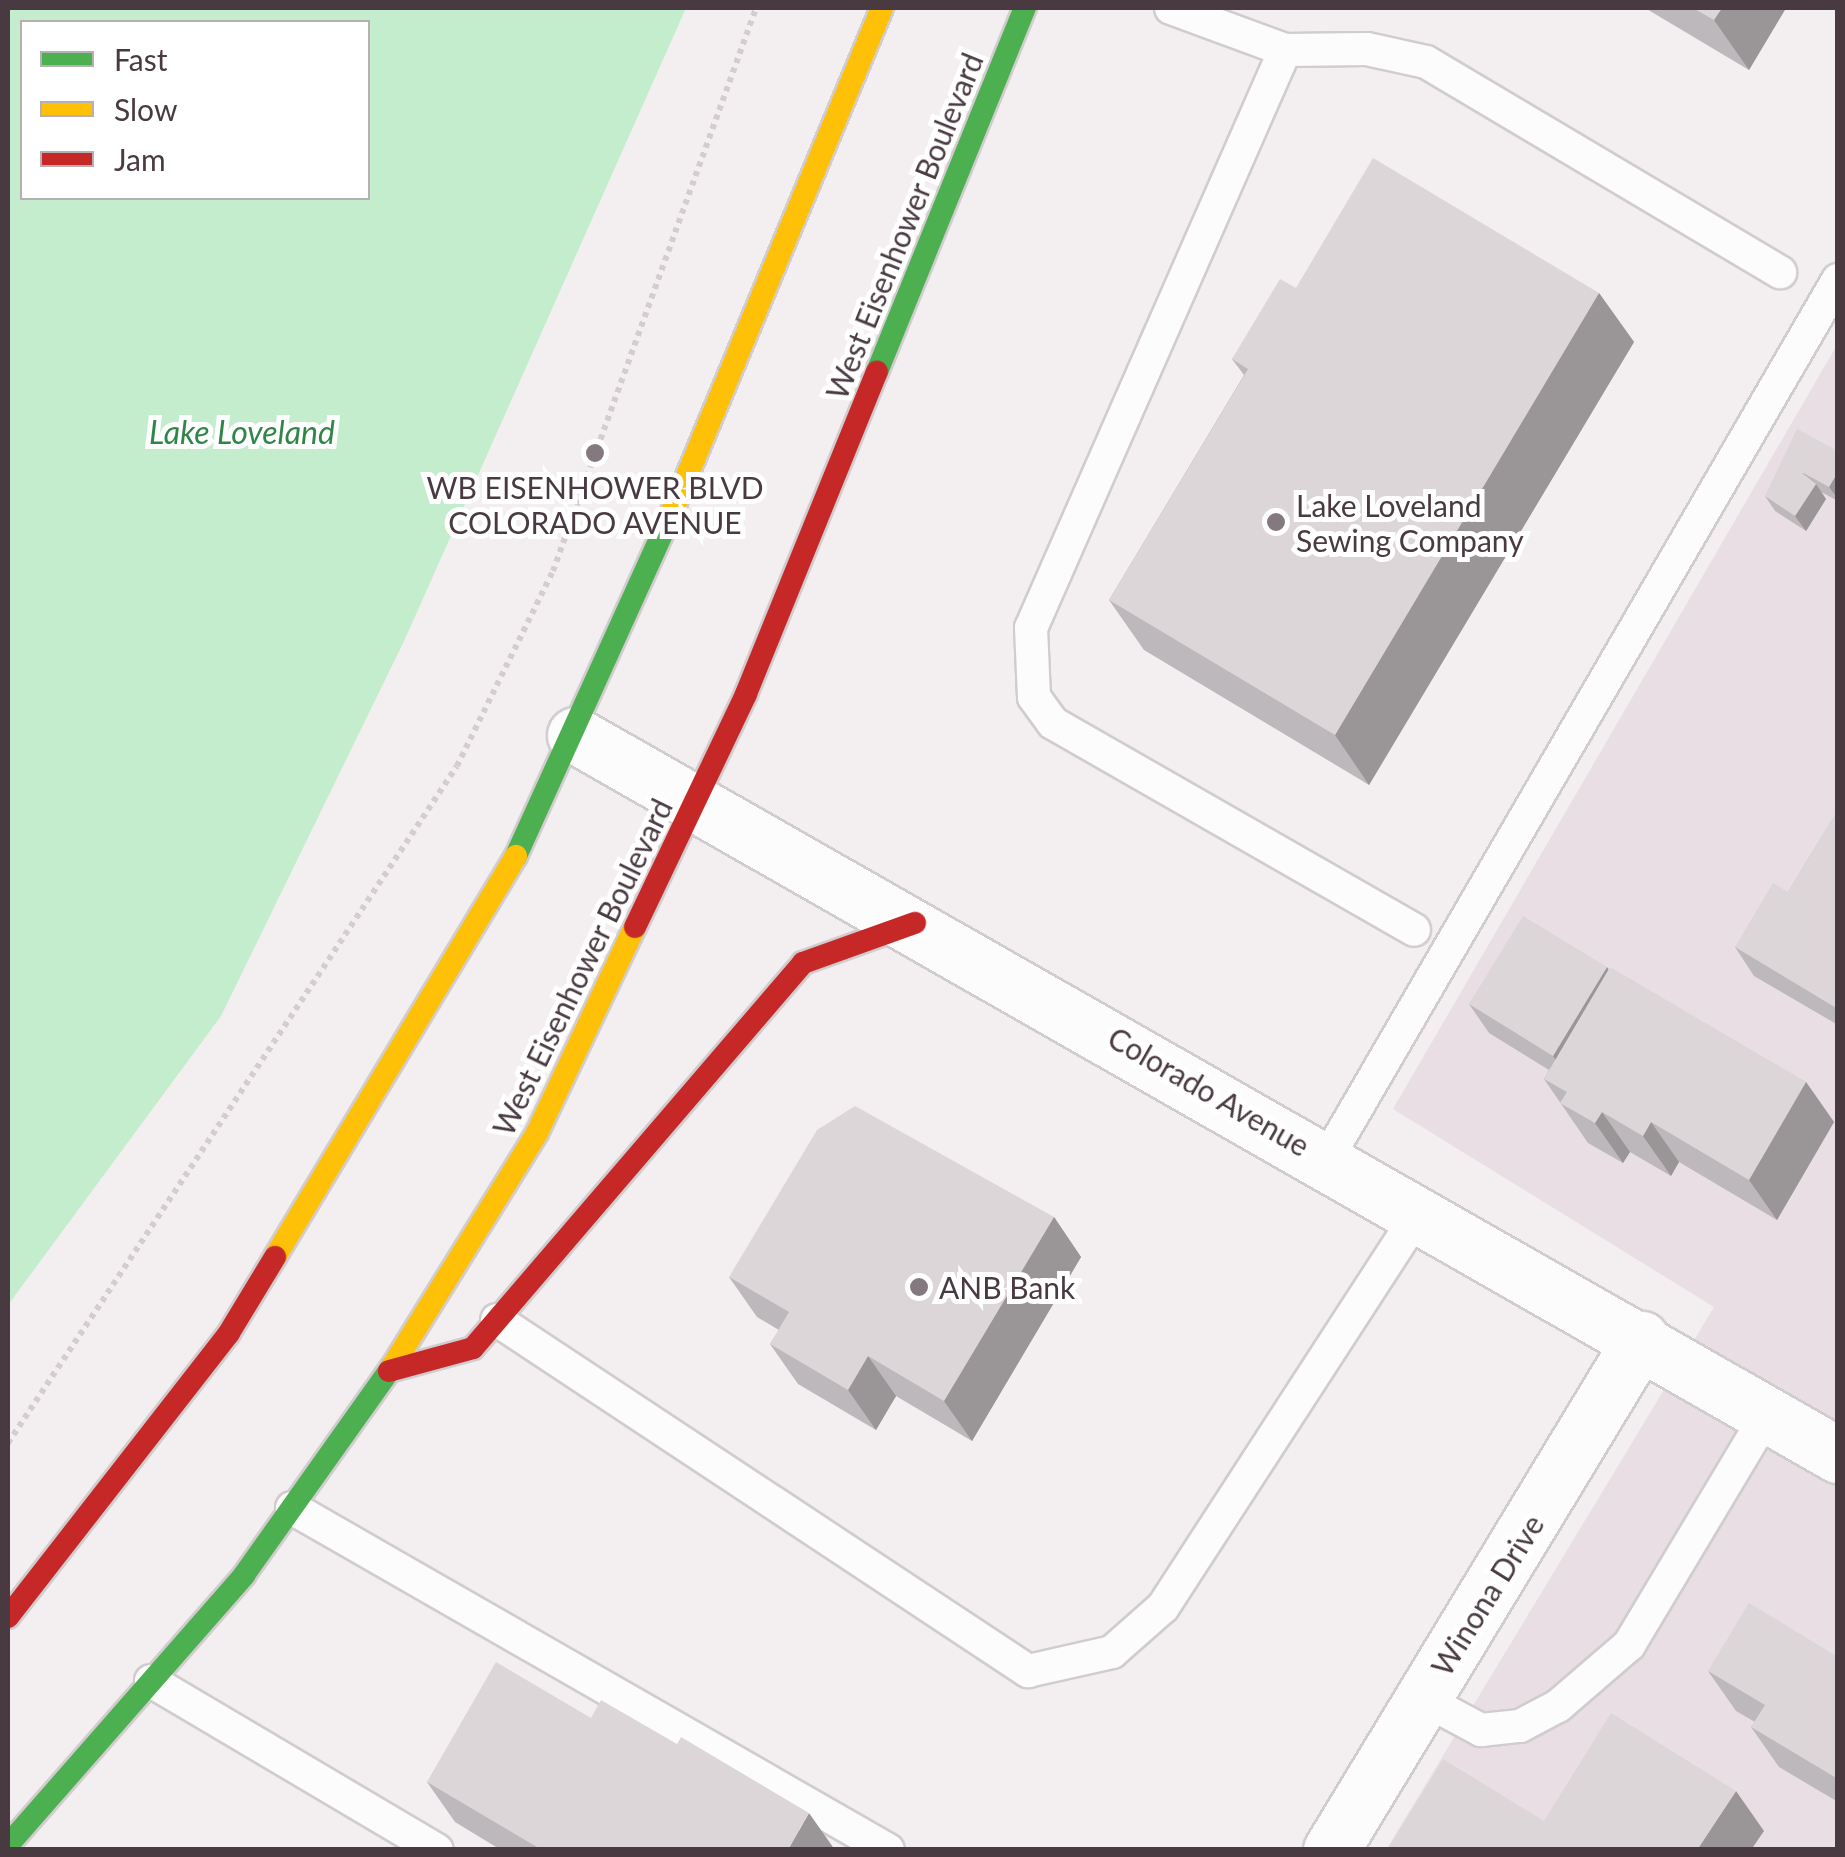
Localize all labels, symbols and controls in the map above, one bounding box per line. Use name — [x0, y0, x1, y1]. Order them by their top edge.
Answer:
legend — [20, 20, 370, 200]
text: Fast — [114, 41, 168, 77]
street label: West Eisenhower Boulevard — [818, 47, 990, 405]
text: Slow — [114, 91, 177, 127]
text: Jam — [114, 141, 166, 177]
water label: Lake Loveland — [149, 413, 335, 451]
marker: WB EISENHOWER BLVD COLORADO AVENUE — [584, 442, 606, 464]
place label: WB EISENHOWER BLVD COLORADO AVENUE — [426, 469, 764, 540]
place label: Lake Loveland Sewing Company — [1296, 487, 1524, 558]
marker: Lake Loveland Sewing Company — [1265, 511, 1287, 533]
street label: West Eisenhower Boulevard — [485, 793, 679, 1141]
street label: Colorado Avenue — [1102, 1019, 1316, 1163]
place label: ANB Bank — [939, 1269, 1075, 1305]
marker: ANB Bank — [908, 1276, 930, 1298]
street label: Winona Drive — [1423, 1508, 1551, 1682]

